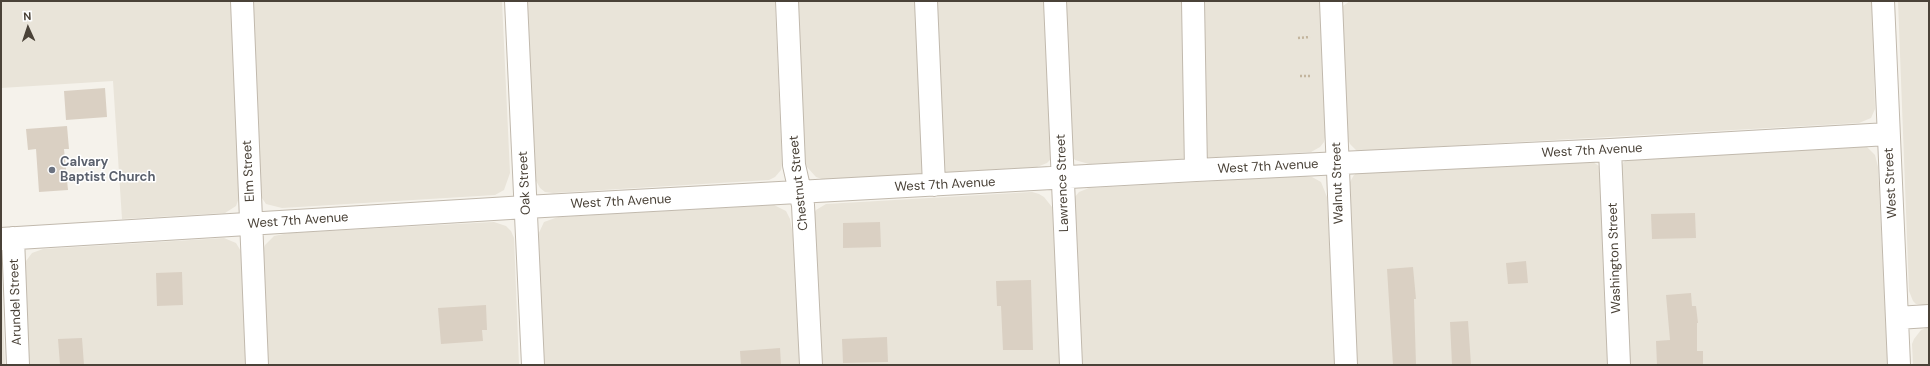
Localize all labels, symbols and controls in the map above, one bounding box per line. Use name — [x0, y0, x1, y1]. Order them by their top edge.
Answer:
north arrow — [8, 8, 48, 48]
text: N — [23, 9, 32, 23]
street label: Lawrence Street — [1053, 134, 1073, 232]
street label: Chestnut Street — [786, 135, 812, 231]
street label: Elm Street — [240, 140, 258, 202]
street label: West 7th Avenue — [1541, 141, 1643, 161]
street label: Walnut Street — [1329, 142, 1347, 224]
street label: West Street — [1881, 147, 1901, 219]
street label: Oak Street — [516, 151, 534, 215]
place label: Calvary Baptist Church — [60, 155, 156, 186]
street label: West 7th Avenue — [1217, 157, 1319, 177]
marker: Calvary Baptist Church — [47, 165, 57, 175]
street label: West 7th Avenue — [894, 175, 996, 195]
street label: West 7th Avenue — [570, 192, 672, 212]
street label: Washington Street — [1605, 202, 1625, 314]
street label: West 7th Avenue — [247, 210, 349, 232]
street label: Arundel Street — [7, 258, 25, 346]

